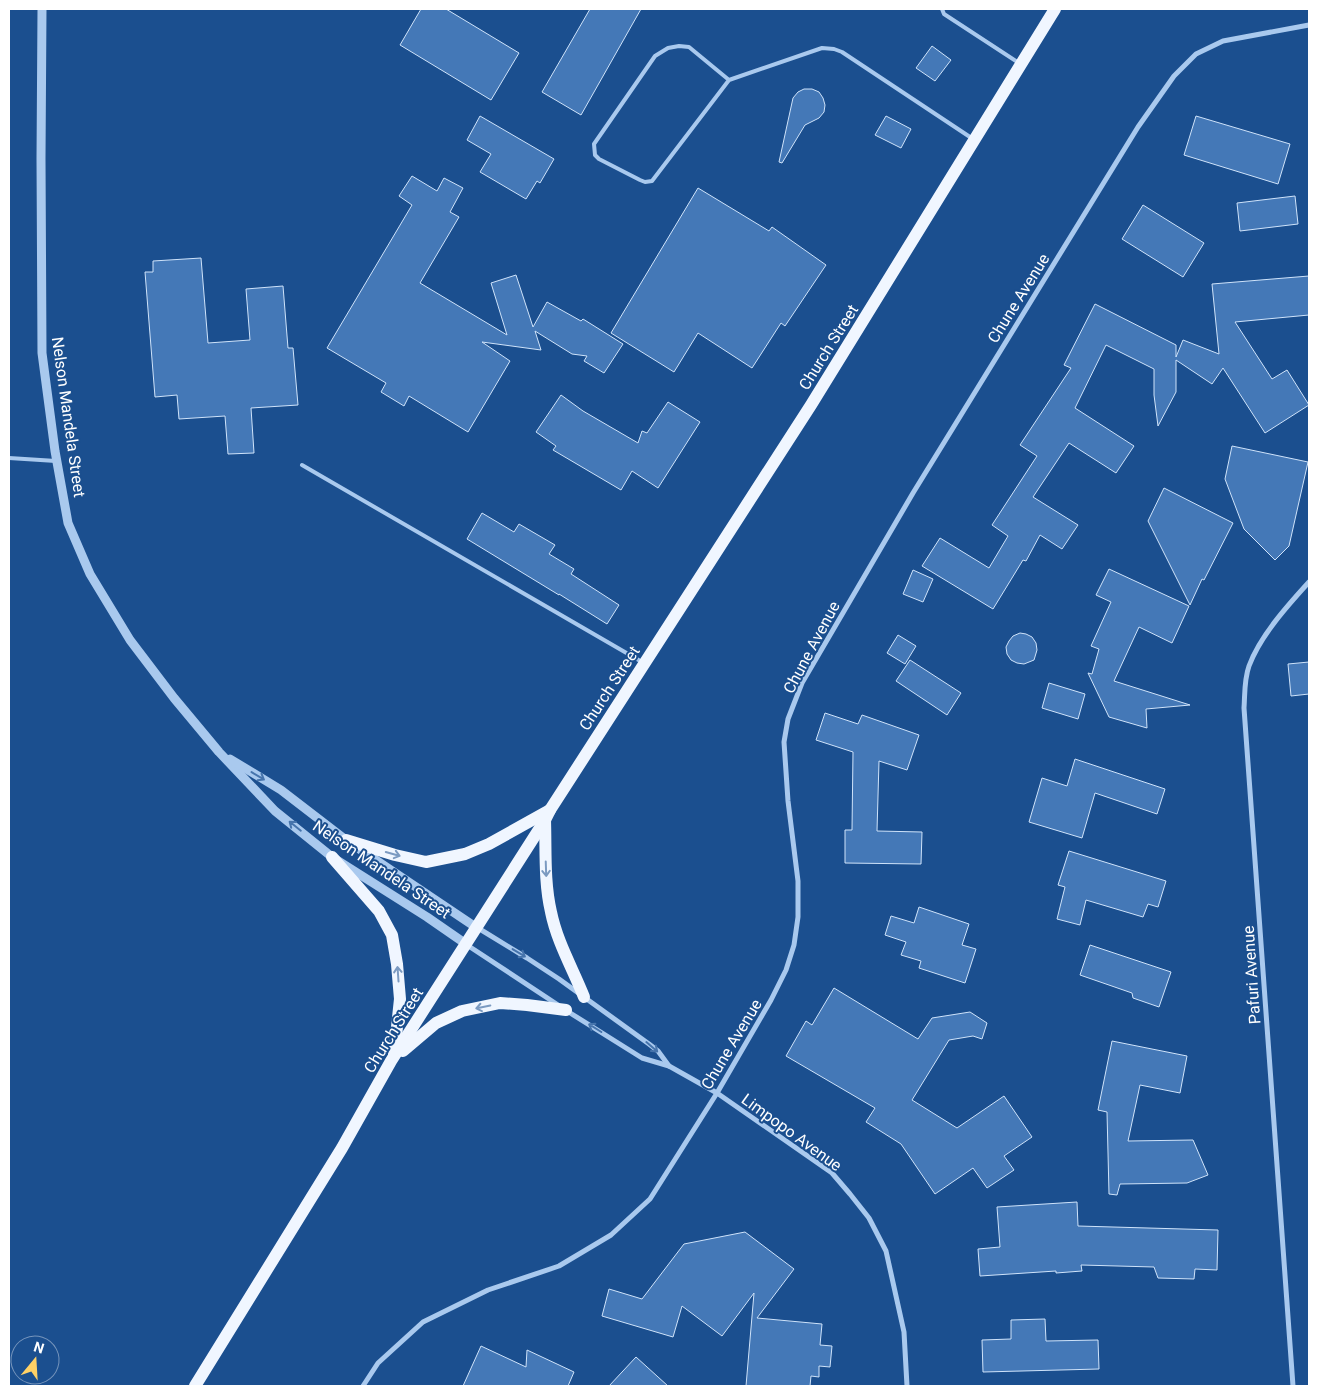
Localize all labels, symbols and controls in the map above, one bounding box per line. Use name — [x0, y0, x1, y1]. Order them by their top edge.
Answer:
street label: Chune Avenue — [983, 250, 1053, 346]
street label: Church Street — [795, 301, 862, 393]
street label: Nelson Mandela Street — [48, 336, 89, 498]
street label: Chune Avenue — [779, 598, 844, 697]
street label: Church Street — [575, 643, 644, 734]
one-way arrow — [250, 771, 264, 781]
street label: Nelson Mandela Street — [309, 816, 454, 923]
one-way arrow — [288, 821, 301, 832]
one-way arrow — [385, 850, 401, 860]
one-way arrow — [542, 860, 551, 876]
street label: Pafuri Avenue — [1239, 925, 1264, 1025]
one-way arrow — [511, 949, 525, 959]
one-way arrow — [393, 966, 402, 982]
street label: Church Street — [360, 984, 427, 1076]
street label: Chune Avenue — [697, 996, 766, 1093]
one-way arrow — [475, 1002, 491, 1012]
one-way arrow — [589, 1023, 603, 1033]
one-way arrow — [645, 1041, 658, 1052]
street label: Limpopo Avenue — [738, 1090, 845, 1175]
north arrow — [10, 1335, 60, 1385]
text: N — [32, 1338, 46, 1357]

